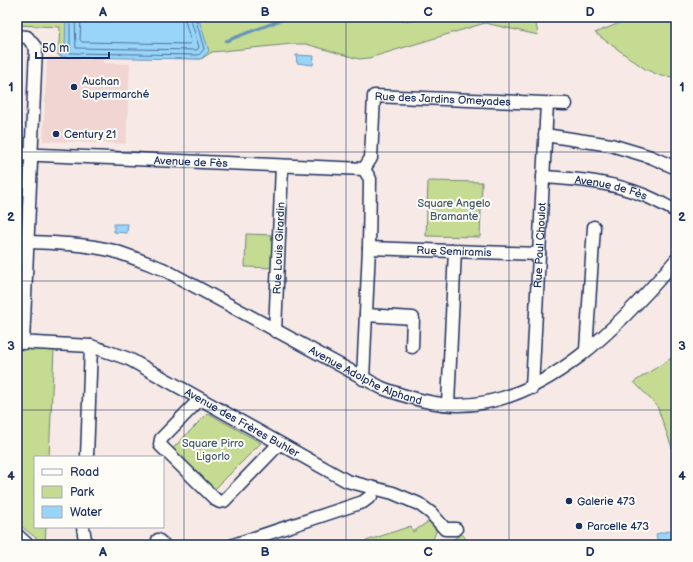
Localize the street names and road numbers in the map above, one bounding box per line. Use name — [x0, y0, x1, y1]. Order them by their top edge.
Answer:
street label: Rue des Jardins Omeyades — [374, 90, 512, 109]
street label: Avenue de Fès — [154, 154, 229, 170]
street label: Avenue de Fès — [574, 173, 650, 203]
street label: Rue Paul Choulot — [531, 201, 549, 288]
street label: Rue Louis Girardin — [271, 202, 287, 295]
street label: Rue Semiramis — [416, 244, 492, 259]
street label: Avenue Adolphe Alphand — [307, 344, 423, 407]
street label: Avenue des Frères Buhler — [182, 385, 303, 461]

